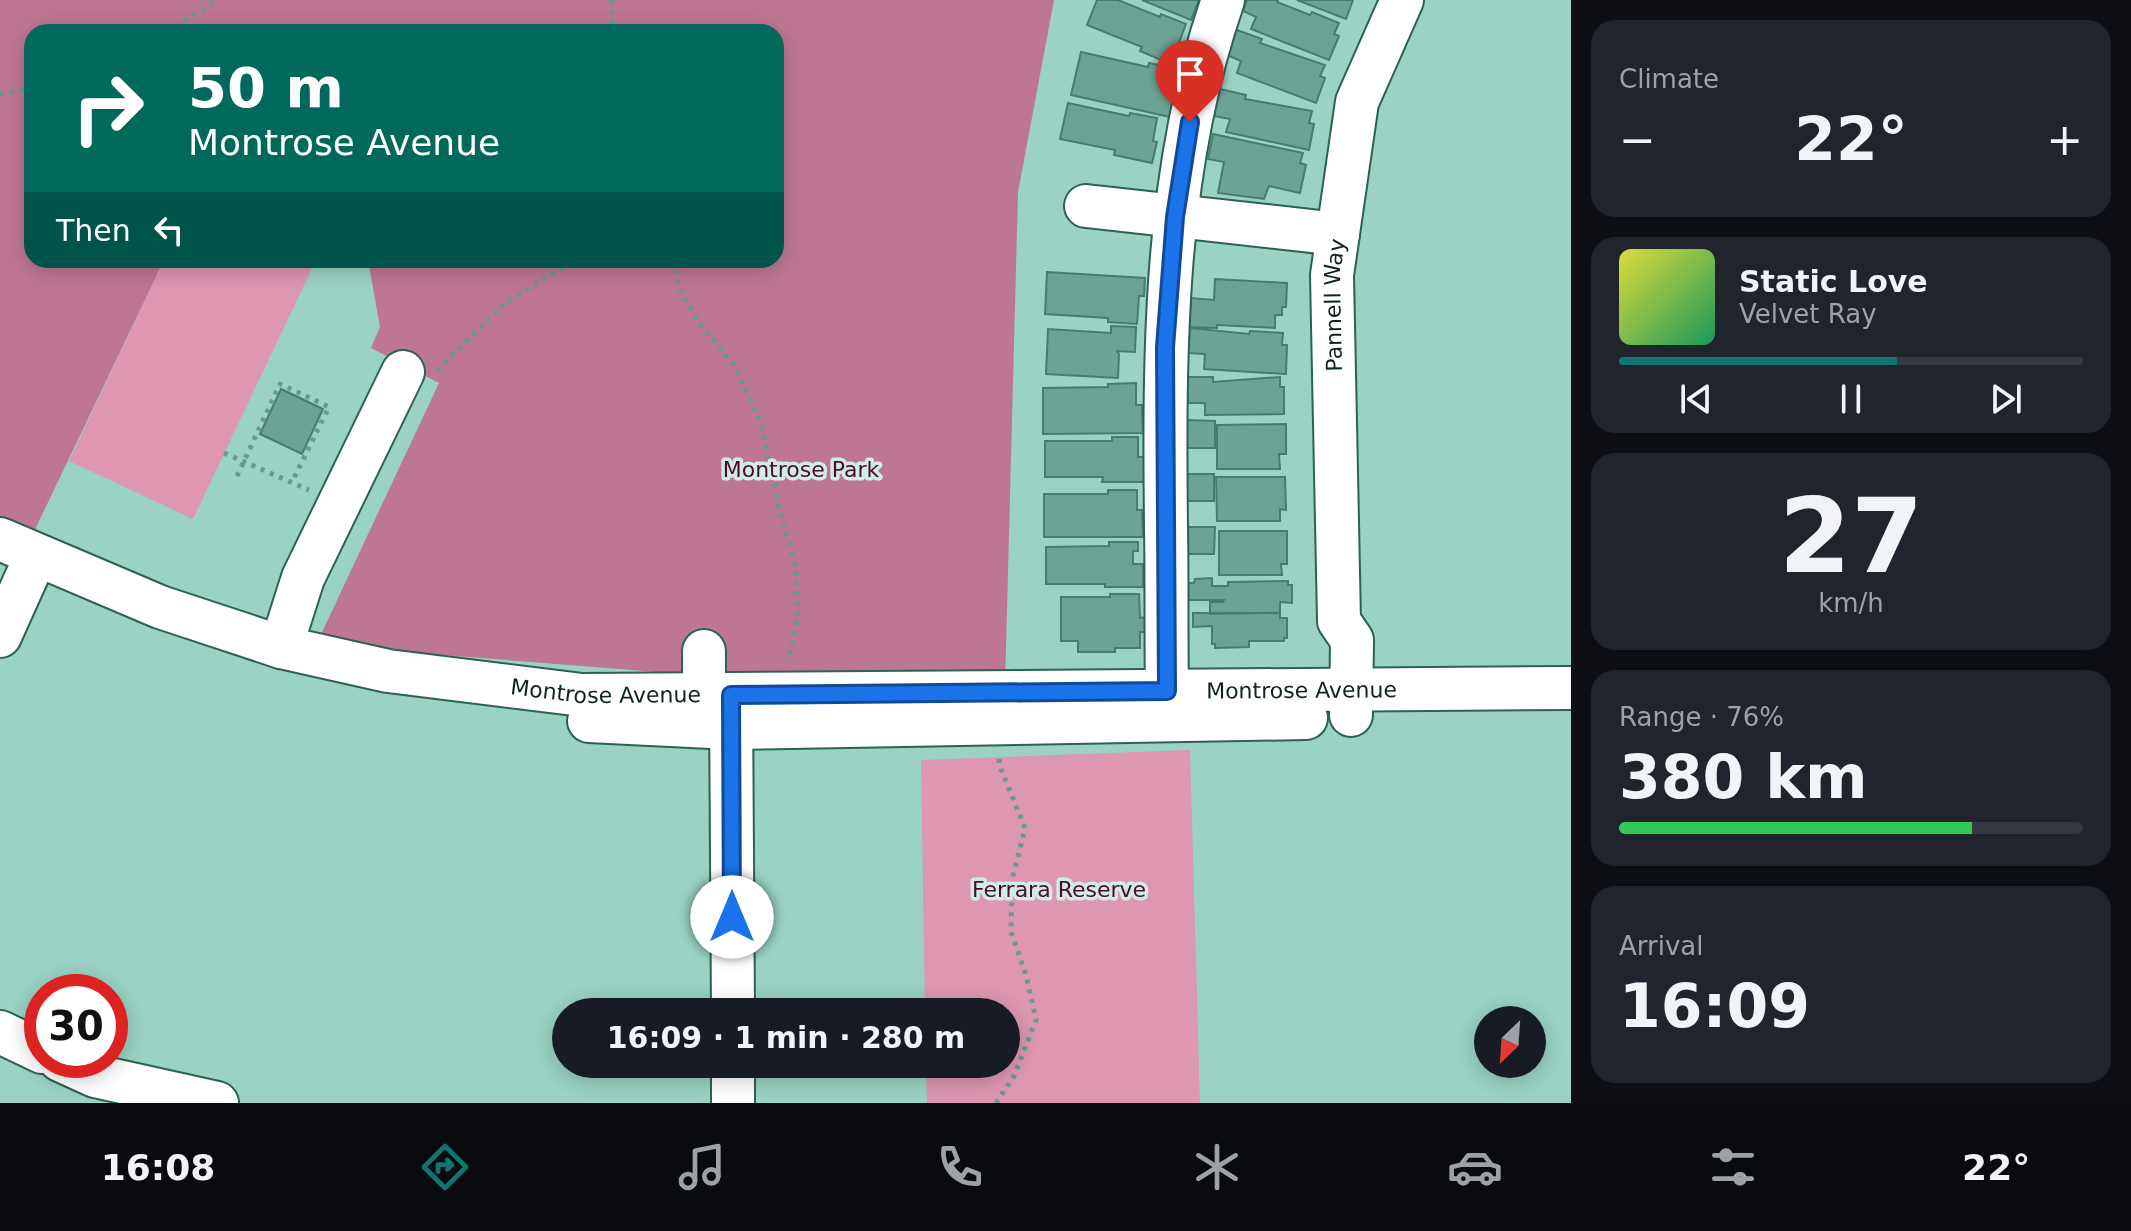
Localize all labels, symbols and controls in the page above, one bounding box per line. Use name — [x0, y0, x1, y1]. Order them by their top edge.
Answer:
pin — [1156, 40, 1224, 122]
icon: arrive — [1168, 52, 1212, 96]
text: 50 m — [188, 55, 344, 120]
icon: right — [56, 56, 160, 160]
text: Climate — [1619, 64, 1719, 94]
text: 22° — [1794, 104, 1908, 174]
text: − — [1619, 114, 1656, 165]
text: + — [2046, 114, 2083, 165]
text: Montrose Avenue — [188, 122, 500, 163]
icon: left — [147, 208, 191, 252]
text: Then — [56, 213, 131, 248]
street label: Pannell Way — [1319, 237, 1350, 372]
text: Static Love — [1739, 264, 1928, 299]
text: Velvet Ray — [1739, 299, 1877, 329]
icon: previous — [1674, 377, 1718, 421]
icon: pause — [1829, 377, 1873, 421]
icon: next — [1984, 377, 2028, 421]
park label: Montrose Park — [723, 457, 880, 482]
text: 27 — [1779, 475, 1923, 597]
text: km/h — [1818, 588, 1884, 618]
street label: Montrose Avenue — [509, 674, 701, 708]
street label: Montrose Avenue — [1206, 677, 1397, 703]
text: Range · 76% — [1619, 702, 1784, 732]
text: 380 km — [1619, 742, 1868, 812]
position arrow — [690, 875, 774, 959]
park label: Ferrara Reserve — [972, 877, 1146, 902]
text: Arrival — [1619, 931, 1703, 961]
text: 16:09 — [1619, 971, 1810, 1041]
speed limit sign: 30 — [24, 974, 128, 1078]
north arrow — [1474, 1006, 1546, 1078]
map controls — [1474, 1006, 1546, 1078]
text: 16:09 · 1 min · 280 m — [607, 1020, 965, 1055]
icon: directions — [417, 1139, 473, 1195]
icon: music — [674, 1139, 730, 1195]
icon: phone — [932, 1139, 988, 1195]
icon: climate — [1189, 1139, 1245, 1195]
icon: car — [1447, 1139, 1503, 1195]
icon: filters — [1705, 1139, 1761, 1195]
text: 16:08 — [101, 1147, 215, 1188]
text: 22° — [1962, 1147, 2030, 1188]

